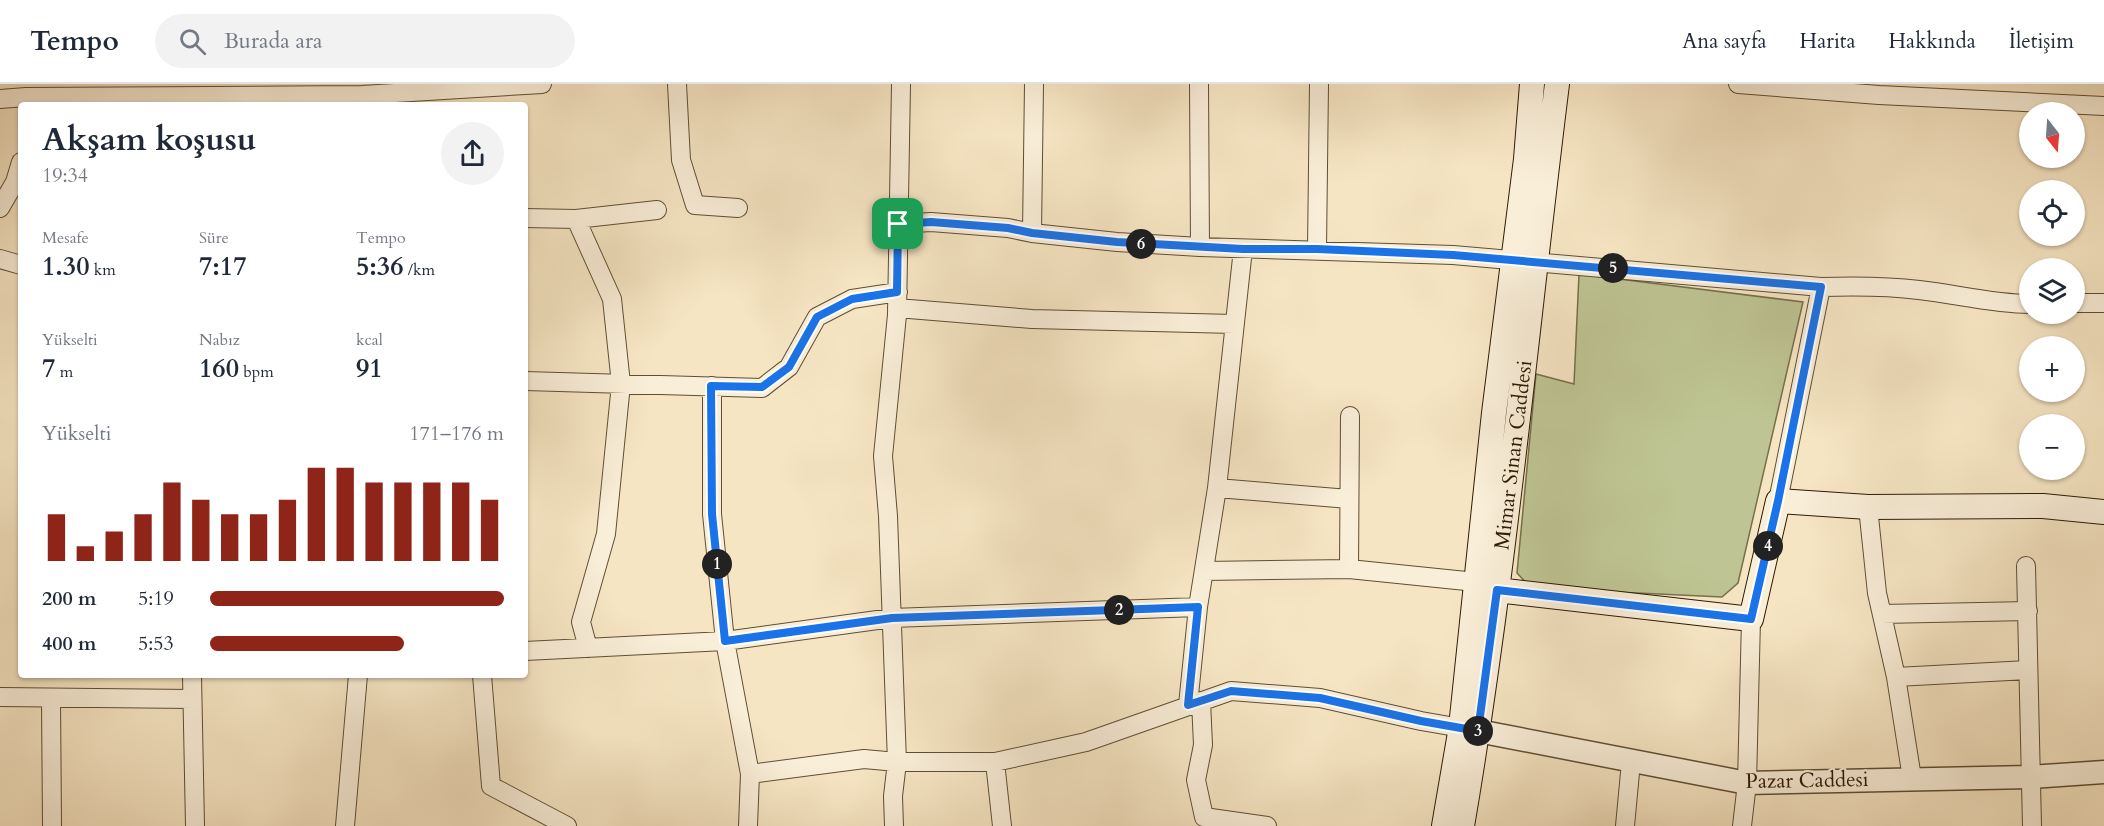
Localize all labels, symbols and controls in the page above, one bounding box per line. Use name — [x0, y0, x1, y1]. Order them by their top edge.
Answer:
search box — [155, 14, 575, 68]
text: Tempo — [30, 22, 119, 60]
icon: search — [176, 25, 209, 58]
text: Burada ara — [224, 26, 323, 56]
text: Ana sayfa — [1682, 27, 1767, 56]
text: Harita — [1800, 27, 1856, 56]
text: Hakkında — [1889, 27, 1976, 56]
text: İletişim — [2009, 27, 2074, 56]
north arrow — [2019, 102, 2085, 168]
map controls — [2019, 102, 2085, 480]
text: Akşam koşusu — [42, 117, 256, 162]
button: share — [441, 122, 504, 185]
text: 19:34 — [42, 162, 88, 189]
button: locate — [2019, 180, 2085, 246]
pin — [872, 198, 923, 249]
icon: arrive — [881, 207, 914, 240]
text: Mesafe — [42, 227, 89, 249]
text: Süre — [199, 227, 229, 249]
text: Tempo — [356, 227, 406, 249]
pin: 6 — [1126, 229, 1156, 259]
text: 6 — [1137, 233, 1145, 255]
text: 1.30 — [42, 249, 90, 284]
text: 7:17 — [199, 249, 247, 284]
text: 5:36 — [356, 249, 404, 284]
pin: 5 — [1598, 253, 1628, 283]
text: 5 — [1609, 257, 1617, 279]
button: layers — [2019, 258, 2085, 324]
text: km — [90, 259, 116, 281]
text: /km — [404, 259, 435, 281]
text: Yükselti — [42, 329, 98, 351]
text: Nabız — [199, 329, 240, 351]
text: kcal — [356, 329, 383, 351]
button: + — [2019, 336, 2085, 402]
text: 7 — [42, 351, 55, 386]
text: 160 — [199, 351, 239, 386]
text: 91 — [356, 351, 383, 386]
street label: Mimar Sinan Caddesi — [1487, 359, 1540, 552]
text: m — [55, 361, 73, 383]
text: bpm — [239, 361, 274, 383]
button: − — [2019, 414, 2085, 480]
text: Yükselti — [42, 420, 111, 447]
text: 171–176 m — [409, 420, 504, 447]
pin: 4 — [1753, 531, 1783, 561]
text: 4 — [1764, 535, 1772, 557]
pin: 1 — [702, 549, 732, 579]
text: 1 — [713, 553, 721, 575]
text: 200 m — [42, 585, 97, 612]
text: 5:19 — [138, 585, 174, 612]
pin: 2 — [1104, 595, 1134, 625]
text: 2 — [1115, 599, 1123, 621]
text: 400 m — [42, 630, 97, 657]
text: 5:53 — [138, 630, 174, 657]
pin: 3 — [1463, 716, 1493, 746]
text: 3 — [1474, 720, 1482, 742]
street label: Pazar Caddesi — [1745, 765, 1869, 796]

